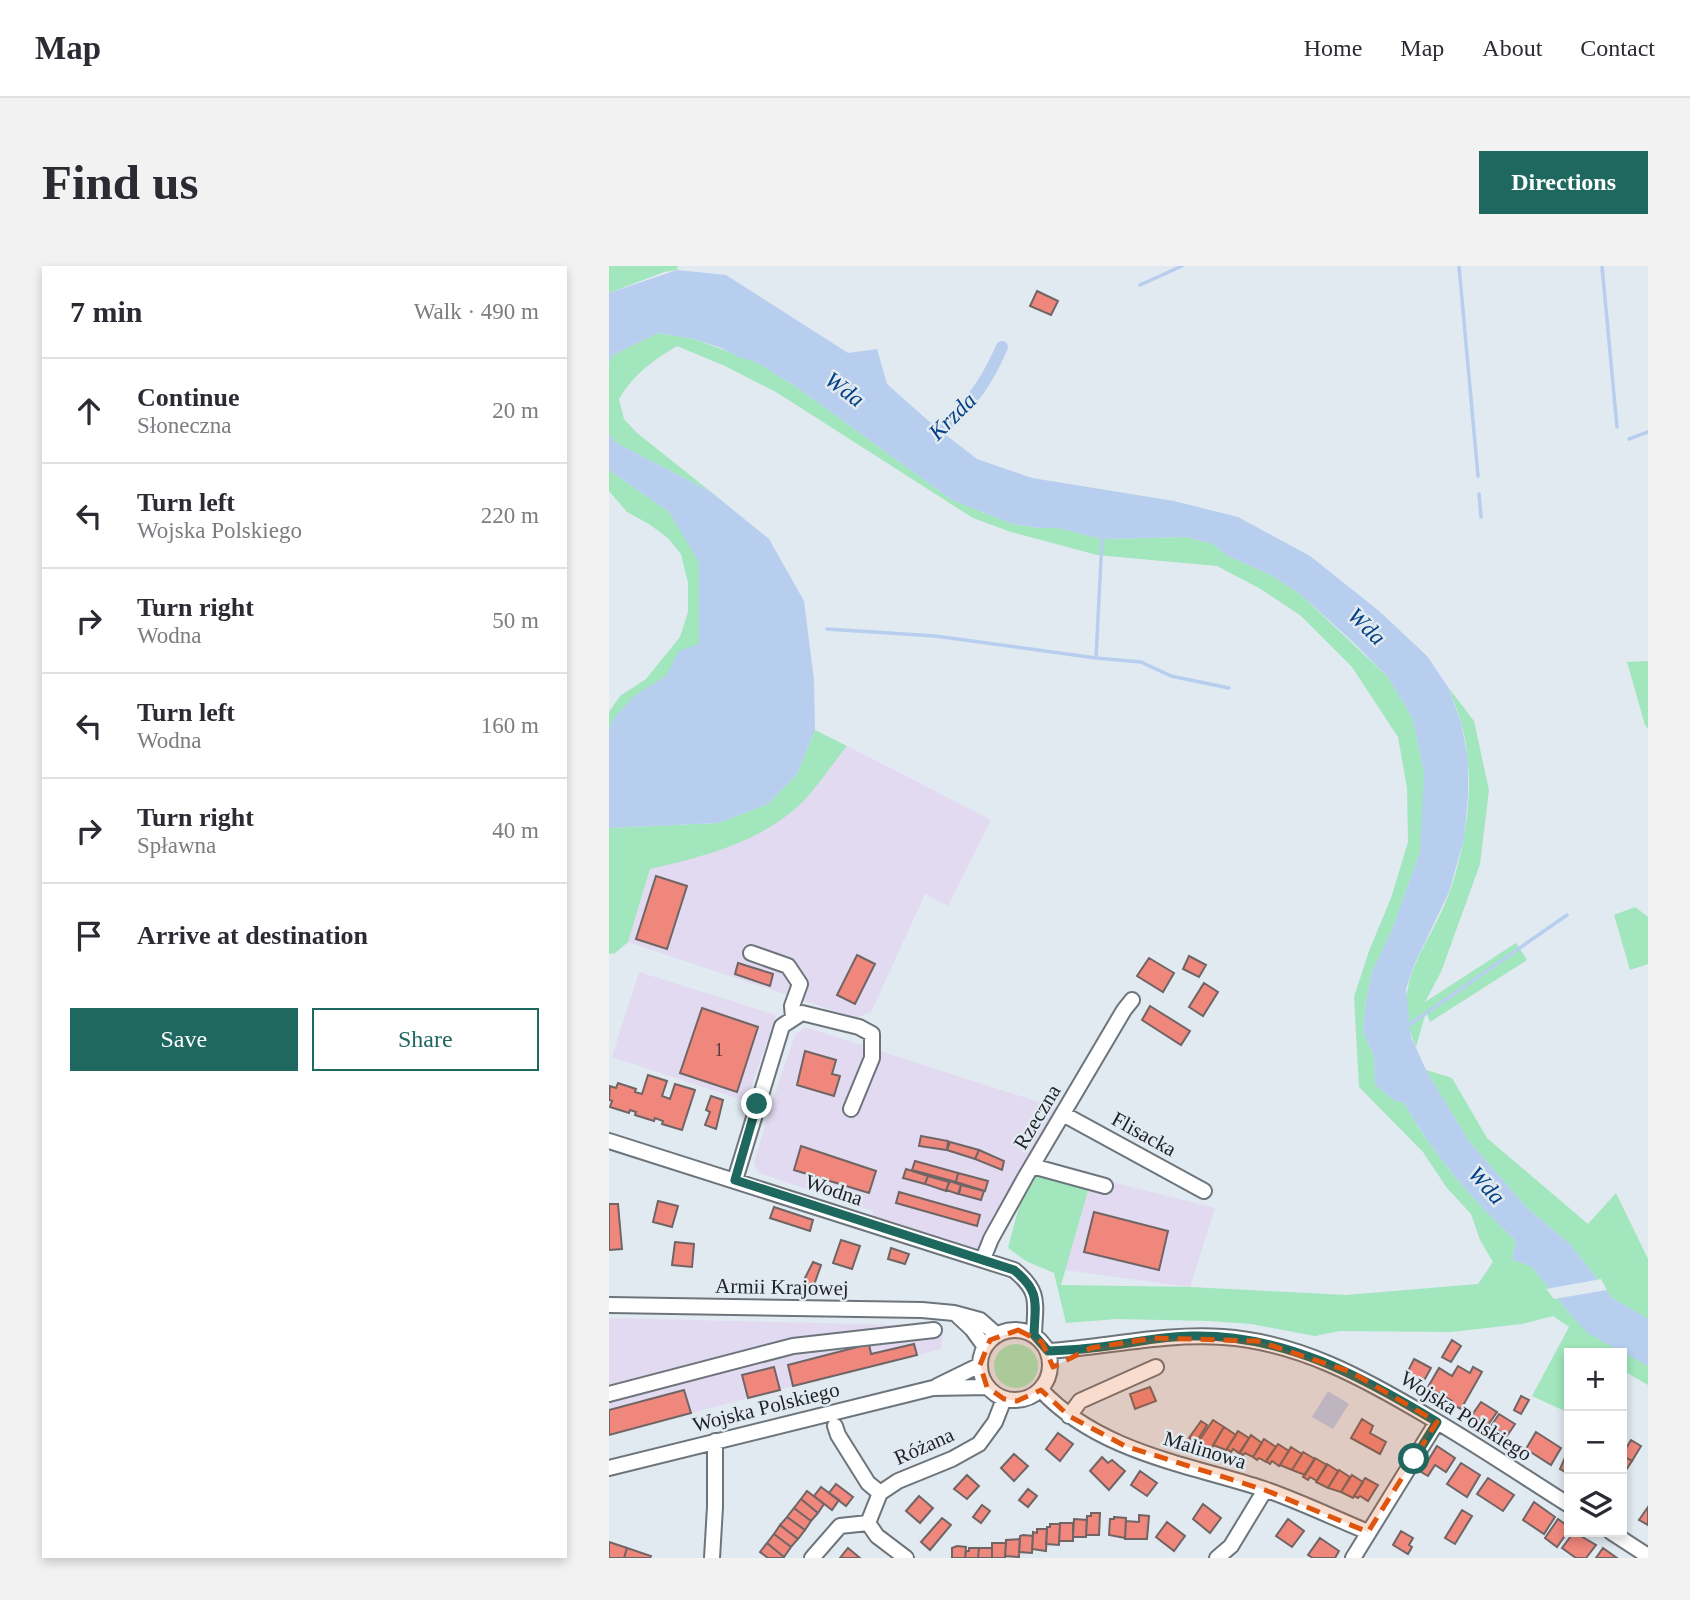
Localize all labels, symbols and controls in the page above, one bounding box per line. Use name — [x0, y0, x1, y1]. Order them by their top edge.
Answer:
text: Map — [35, 30, 101, 66]
text: Home — [1304, 35, 1362, 61]
text: Map — [1400, 35, 1444, 61]
text: About — [1482, 35, 1542, 61]
text: Contact — [1580, 35, 1655, 61]
button: Directions — [1479, 151, 1648, 214]
text: Find us — [42, 155, 199, 210]
text: 7 min — [70, 295, 143, 328]
text: Walk · 490 m — [414, 299, 539, 324]
water label: Wda — [820, 367, 869, 412]
text: Continue — [137, 383, 240, 412]
water label: Krzda — [923, 388, 981, 446]
icon: ahead — [70, 392, 108, 430]
text: 20 m — [492, 398, 539, 423]
text: Słoneczna — [137, 413, 232, 438]
text: Turn left — [137, 488, 235, 517]
icon: left — [70, 497, 108, 535]
text: 220 m — [481, 503, 539, 528]
text: Wojska Polskiego — [137, 518, 302, 543]
text: Turn right — [137, 593, 254, 622]
icon: right — [70, 602, 108, 640]
water label: Wda — [1343, 603, 1391, 650]
text: 50 m — [492, 608, 539, 633]
text: Wodna — [137, 623, 202, 648]
text: Turn left — [137, 698, 235, 727]
icon: left — [70, 707, 108, 745]
text: 160 m — [481, 713, 539, 738]
text: Wodna — [137, 728, 202, 753]
text: Turn right — [137, 803, 254, 832]
icon: right — [70, 812, 108, 850]
text: 40 m — [492, 818, 539, 843]
text: Spławna — [137, 833, 216, 858]
icon: arrive — [70, 917, 108, 955]
text: Arrive at destination — [137, 921, 368, 950]
button: Save — [70, 1008, 298, 1071]
button: Share — [312, 1008, 539, 1071]
house number: 1 — [715, 1040, 724, 1060]
street label: Rzeczna — [1008, 1080, 1066, 1154]
route end — [741, 1088, 772, 1119]
street label: Flisacka — [1108, 1107, 1181, 1162]
water label: Wda — [1463, 1161, 1510, 1209]
street label: Wodna — [802, 1169, 866, 1211]
street label: Armii Krajowej — [715, 1274, 849, 1300]
map controls — [1564, 1348, 1627, 1537]
button: + — [1564, 1348, 1627, 1411]
street label: Wojska Polskiego — [1396, 1366, 1536, 1466]
street label: Wojska Polskiego — [690, 1377, 842, 1437]
button: − — [1564, 1411, 1627, 1474]
street label: Różana — [890, 1422, 958, 1470]
street label: Malinowa — [1161, 1426, 1250, 1474]
route start — [1398, 1443, 1429, 1474]
button: layers — [1564, 1474, 1627, 1537]

